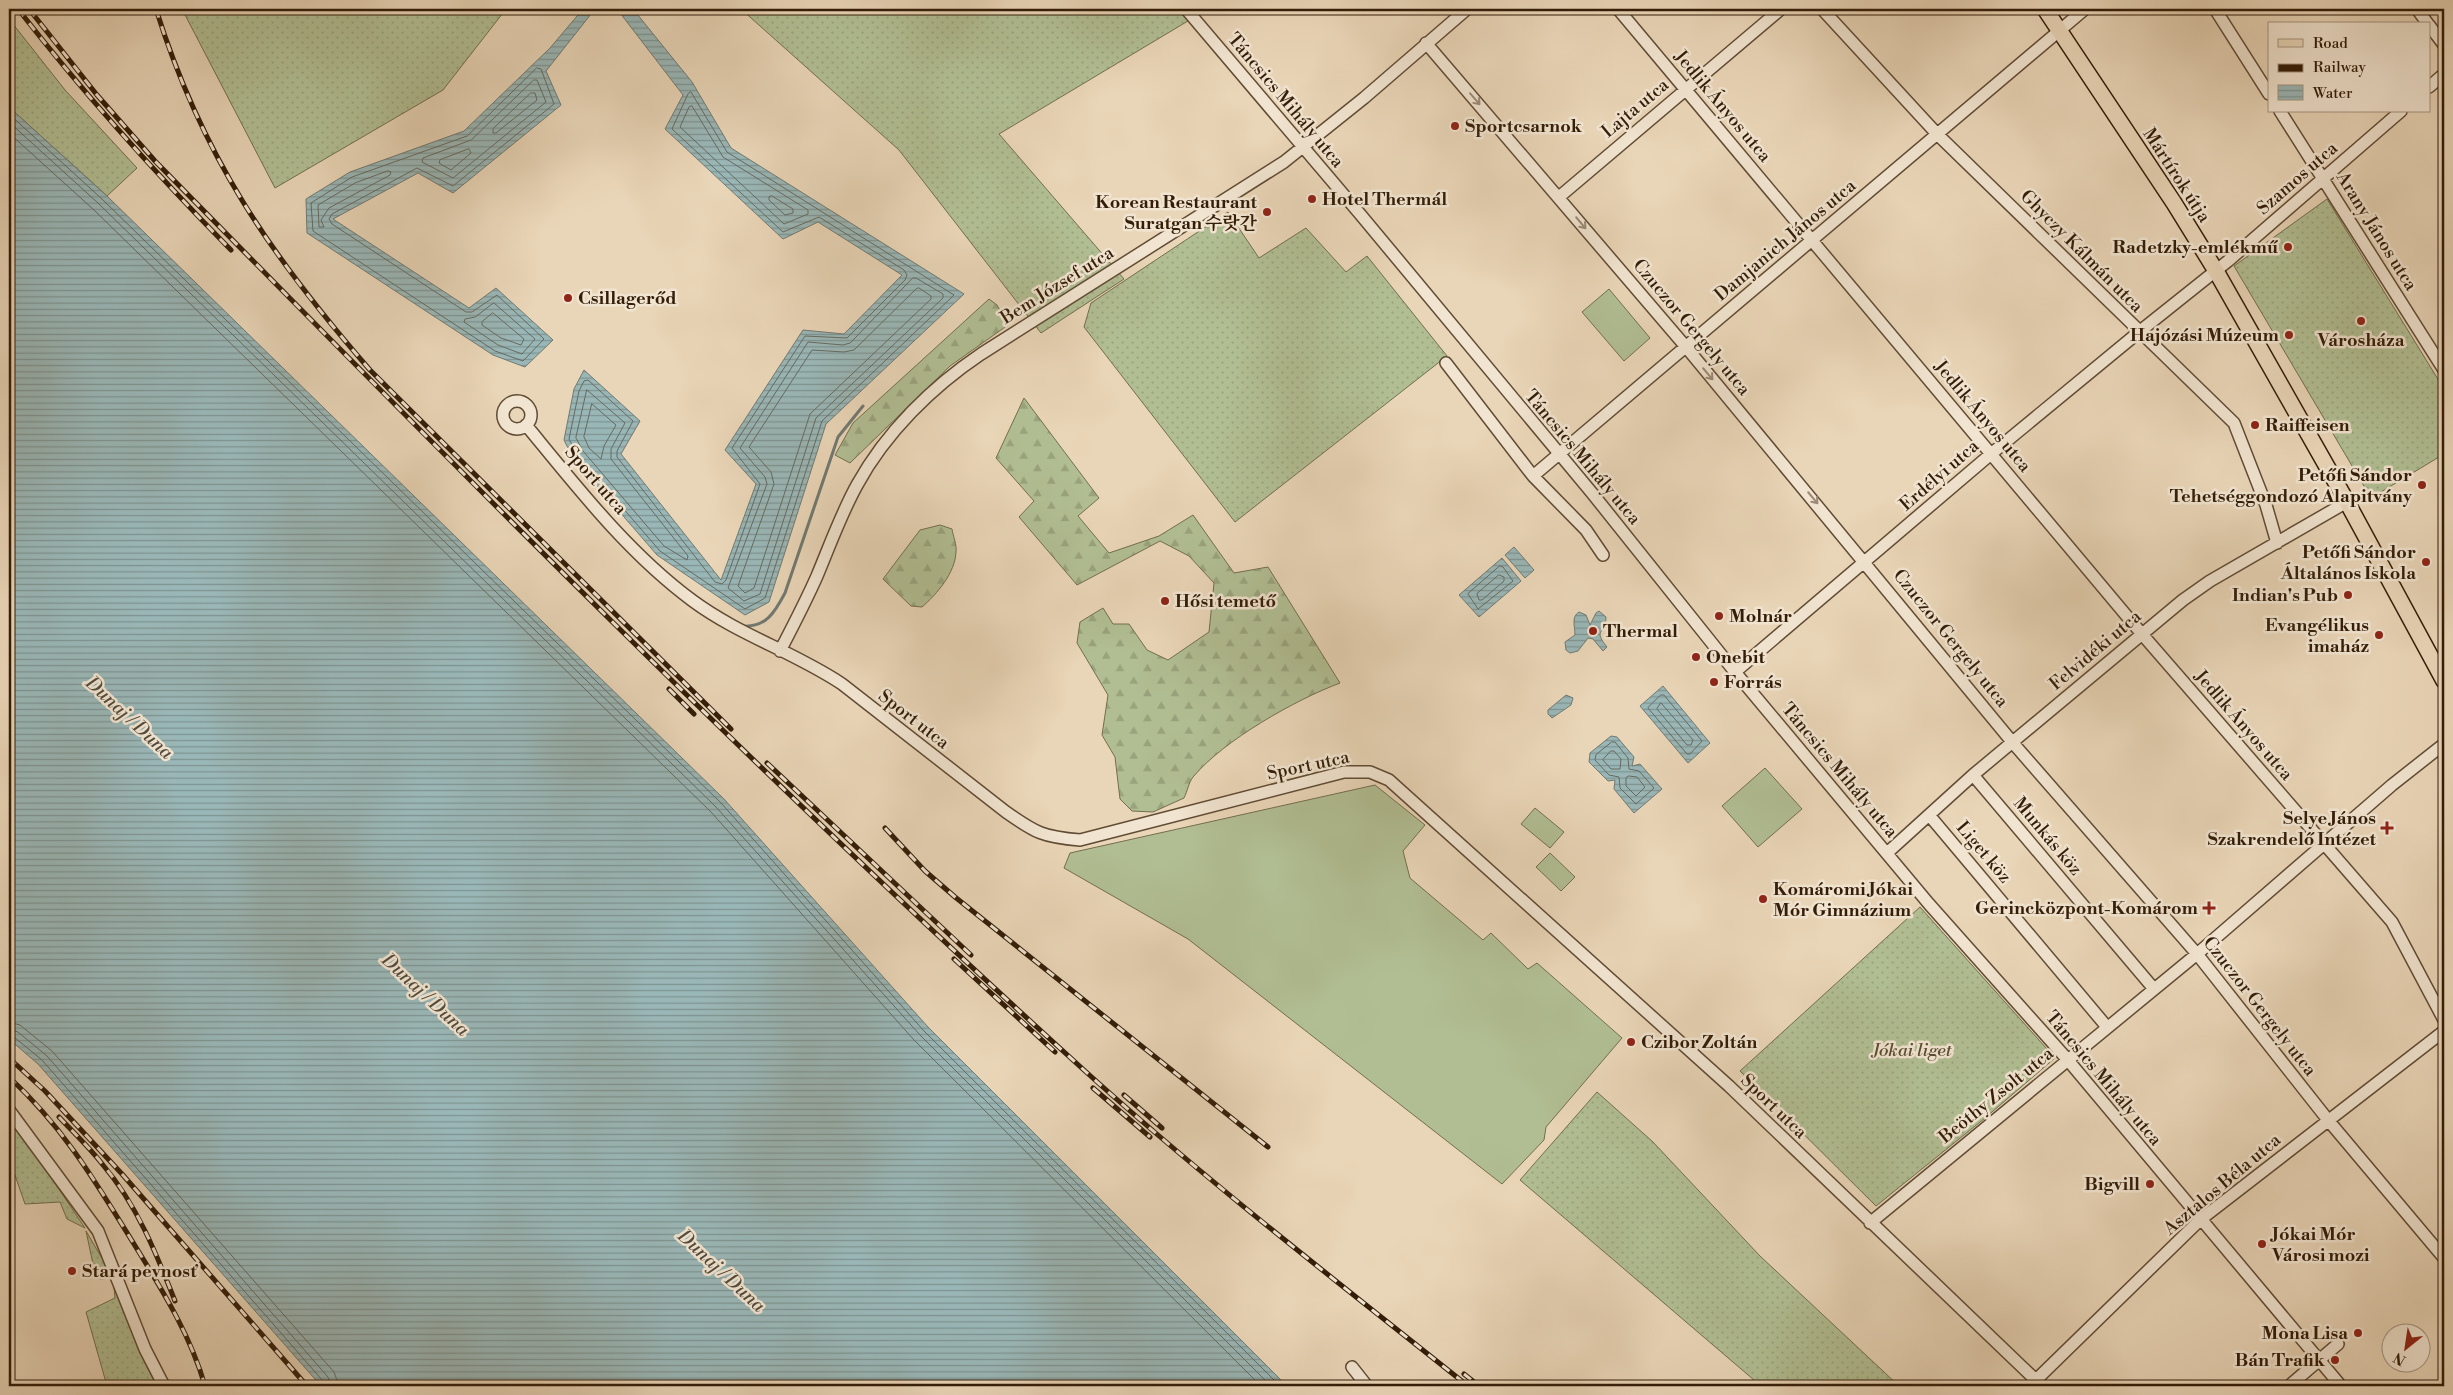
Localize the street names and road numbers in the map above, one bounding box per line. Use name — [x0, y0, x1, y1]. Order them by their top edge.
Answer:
street label: Táncsics Mihály utca — [1222, 28, 1349, 173]
street label: Jedlik Ányos utca — [1668, 45, 1777, 168]
street label: Lajta utca — [1597, 73, 1674, 143]
street label: Mártírok útja — [2138, 124, 2216, 228]
street label: Szamos utca — [2252, 136, 2343, 220]
street label: Arany János utca — [2330, 167, 2423, 296]
street label: Damjanich János utca — [1710, 174, 1861, 306]
street label: Ghyczy Kálmán utca — [2015, 185, 2149, 318]
street label: Bem József utca — [995, 241, 1119, 330]
street label: Czuczor Gergely utca — [1628, 254, 1756, 401]
street label: Jedlik Ányos utca — [1928, 355, 2037, 478]
street label: Táncsics Mihály utca — [1519, 385, 1646, 530]
street label: Erdélyi utca — [1895, 434, 1984, 516]
street label: Sport utca — [559, 441, 632, 520]
street label: Czuczor Gergely utca — [1888, 565, 2014, 713]
street label: Felvidéki utca — [2045, 605, 2147, 696]
street label: Jedlik Ányos utca — [2189, 665, 2298, 786]
street label: Sport utca — [874, 685, 955, 755]
street label: Táncsics Mihály utca — [1776, 698, 1903, 843]
street label: Sport utca — [1265, 745, 1352, 785]
street label: Munkás köz — [2008, 792, 2087, 880]
street label: Liget köz — [1951, 817, 2016, 888]
street label: Czuczor Gergely utca — [2198, 932, 2322, 1082]
street label: Táncsics Mihály utca — [2040, 1006, 2167, 1151]
street label: Beöthy Zsolt utca — [1933, 1042, 2059, 1149]
street label: Sport utca — [1736, 1069, 1812, 1144]
street label: Asztalos Béla utca — [2158, 1128, 2286, 1241]

